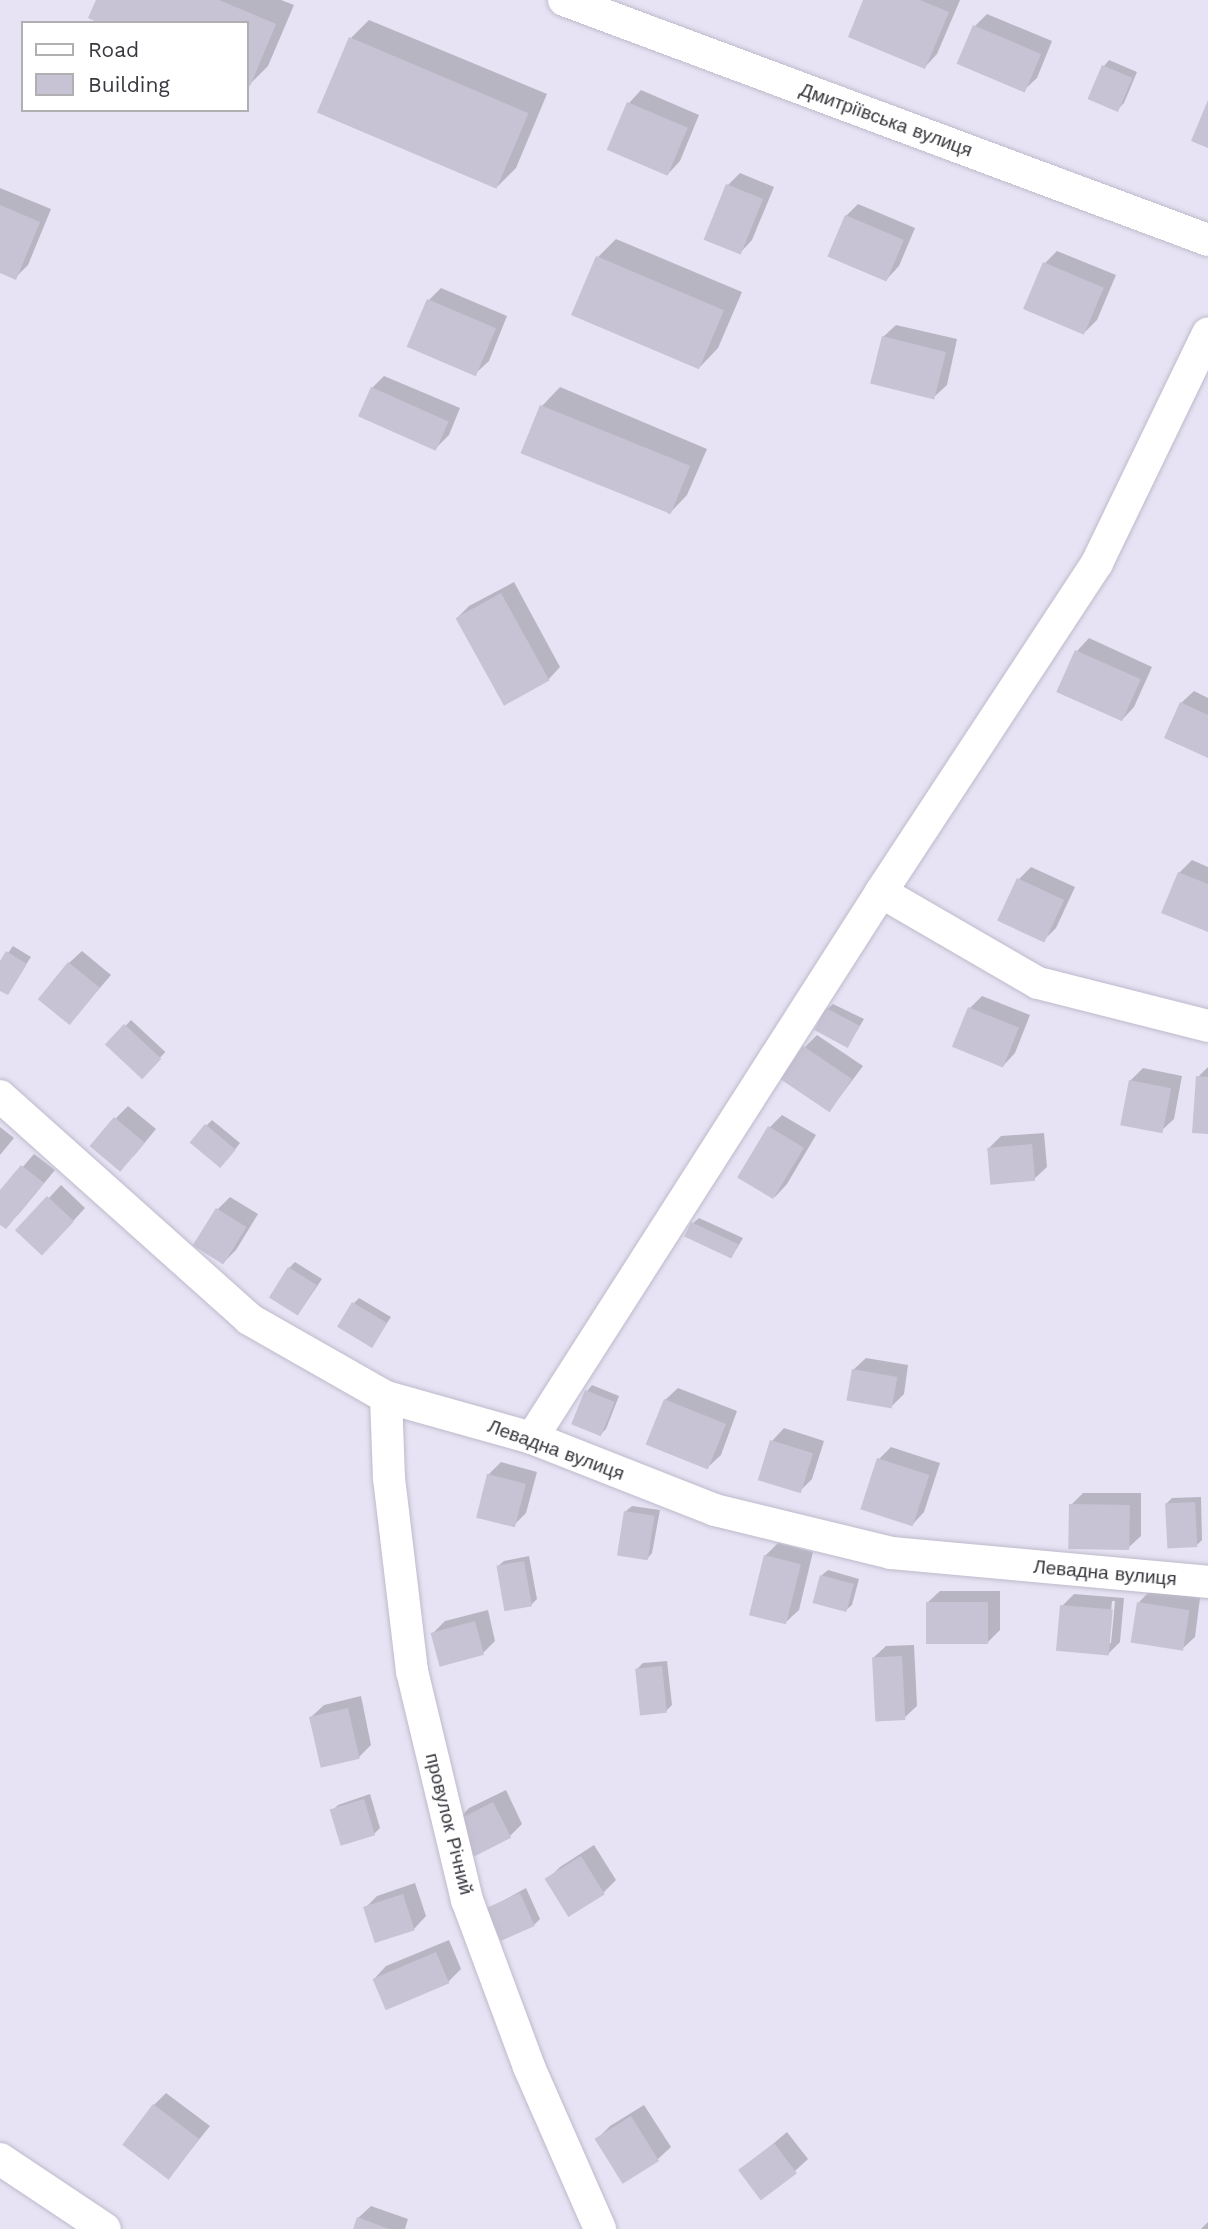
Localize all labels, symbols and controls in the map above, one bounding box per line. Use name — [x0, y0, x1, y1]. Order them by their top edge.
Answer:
legend — [21, 21, 248, 112]
text: Road — [88, 37, 139, 62]
text: Building — [88, 72, 170, 97]
street label: Дмитріївська вулиця — [797, 78, 975, 162]
street label: Левадна вулиця — [485, 1415, 627, 1485]
street label: Левадна вулиця — [1032, 1555, 1178, 1591]
street label: провулок Річний — [420, 1751, 478, 1897]

